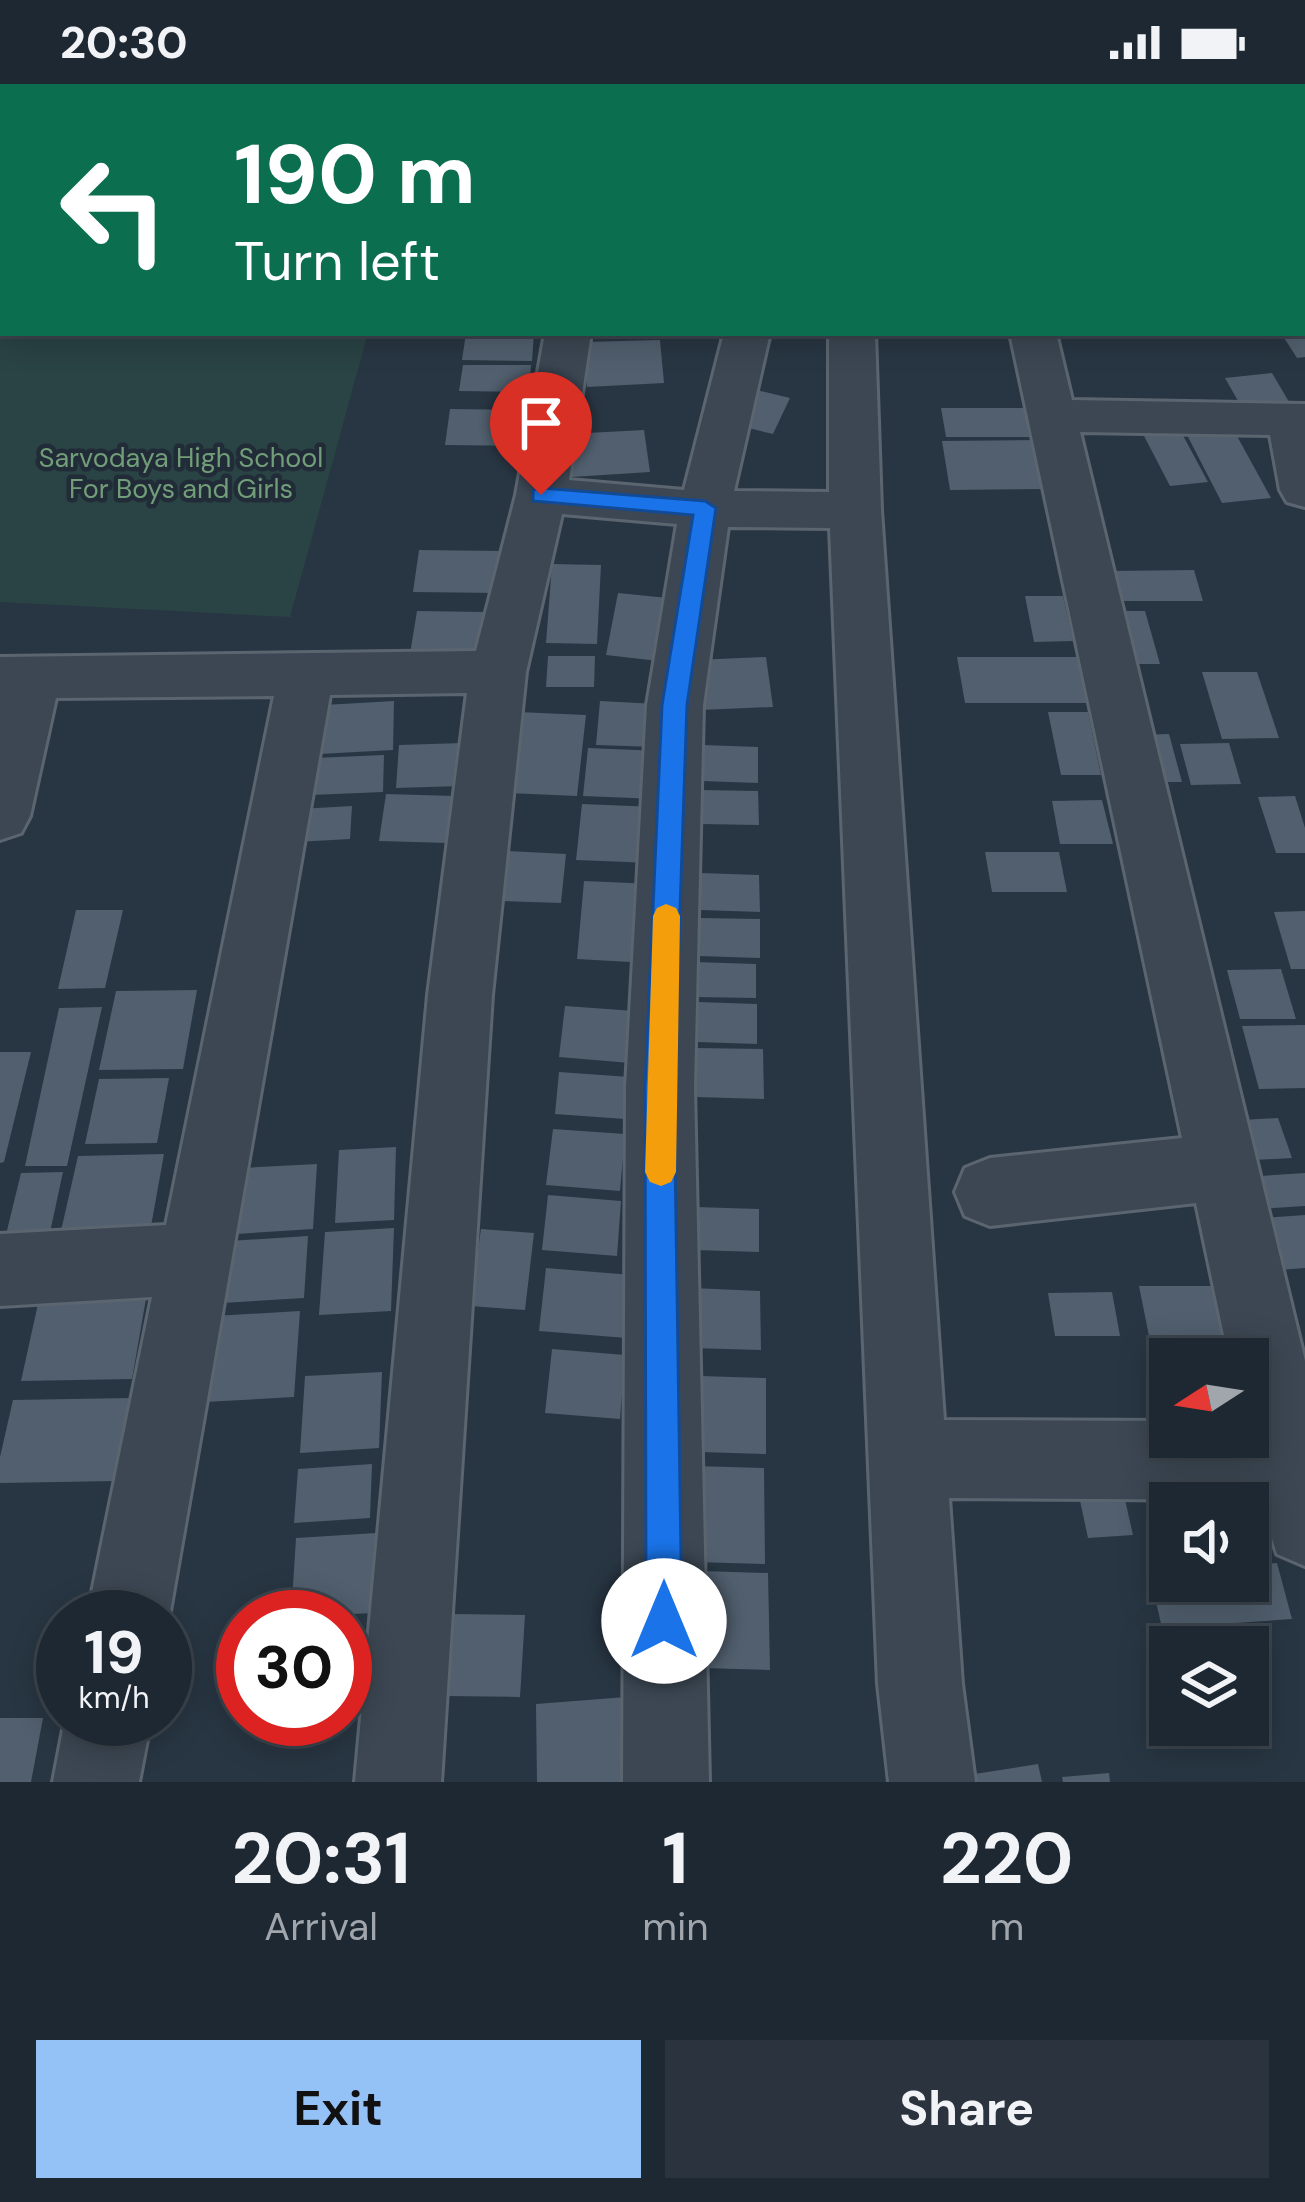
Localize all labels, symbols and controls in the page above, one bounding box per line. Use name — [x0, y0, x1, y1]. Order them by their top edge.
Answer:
text: 20:30 — [60, 13, 188, 72]
text: 190 m — [234, 120, 476, 229]
icon: left — [36, 132, 192, 288]
text: Turn left — [234, 226, 440, 297]
pin — [490, 372, 592, 495]
icon: arrive — [508, 390, 574, 456]
park label: Sarvodaya High School For Boys and Girls — [39, 440, 323, 506]
north arrow — [1149, 1338, 1269, 1458]
map controls — [1149, 1338, 1269, 1746]
button: sound — [1149, 1482, 1269, 1602]
position arrow — [601, 1558, 727, 1684]
speed limit sign: 30 — [216, 1590, 372, 1746]
text: 19 — [84, 1613, 144, 1692]
button: layers — [1149, 1626, 1269, 1746]
text: km/h — [79, 1678, 149, 1717]
text: 20:31 — [231, 1812, 411, 1905]
text: 1 — [662, 1812, 689, 1905]
text: 220 — [940, 1812, 1074, 1905]
text: Arrival — [264, 1901, 378, 1952]
text: min — [642, 1901, 709, 1952]
text: m — [989, 1901, 1024, 1952]
button: Exit — [36, 2040, 641, 2178]
button: Share — [665, 2040, 1269, 2178]

